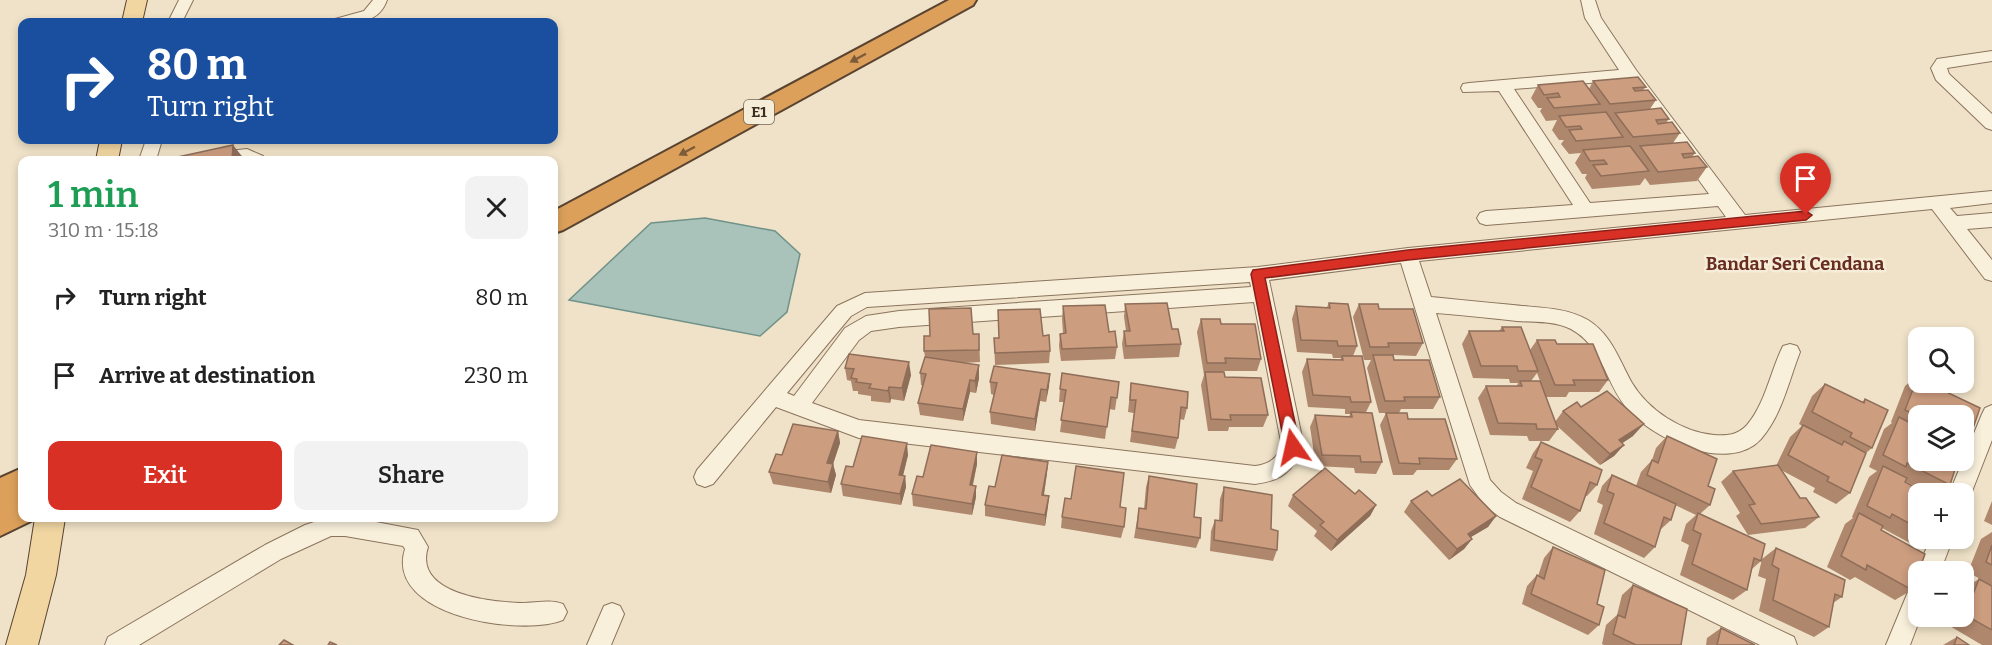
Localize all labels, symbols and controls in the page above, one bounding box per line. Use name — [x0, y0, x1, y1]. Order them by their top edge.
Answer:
text: 80 m — [147, 40, 247, 90]
icon: right — [48, 42, 126, 120]
one-way arrow — [850, 53, 867, 63]
text: Turn right — [147, 91, 274, 123]
road number: E1 — [744, 100, 774, 124]
one-way arrow — [678, 146, 695, 156]
pin — [1780, 153, 1831, 215]
icon: arrive — [1789, 162, 1822, 195]
text: 1 min — [48, 173, 139, 217]
button: close — [465, 176, 528, 239]
text: 310 m · 15:18 — [48, 218, 159, 242]
district label: Bandar Seri Cendana — [1706, 253, 1884, 275]
icon: right — [48, 281, 81, 314]
text: Turn right — [99, 284, 207, 311]
text: 80 m — [475, 284, 528, 311]
map controls — [1908, 327, 1974, 627]
button: search — [1908, 327, 1974, 393]
icon: arrive — [48, 359, 81, 392]
text: Arrive at destination — [99, 362, 315, 389]
text: 230 m — [464, 362, 528, 389]
button: layers — [1908, 405, 1974, 471]
position arrow — [1261, 415, 1325, 479]
button: Exit — [48, 441, 282, 510]
button: Share — [294, 441, 528, 510]
button: + — [1908, 483, 1974, 549]
button: − — [1908, 561, 1974, 627]

